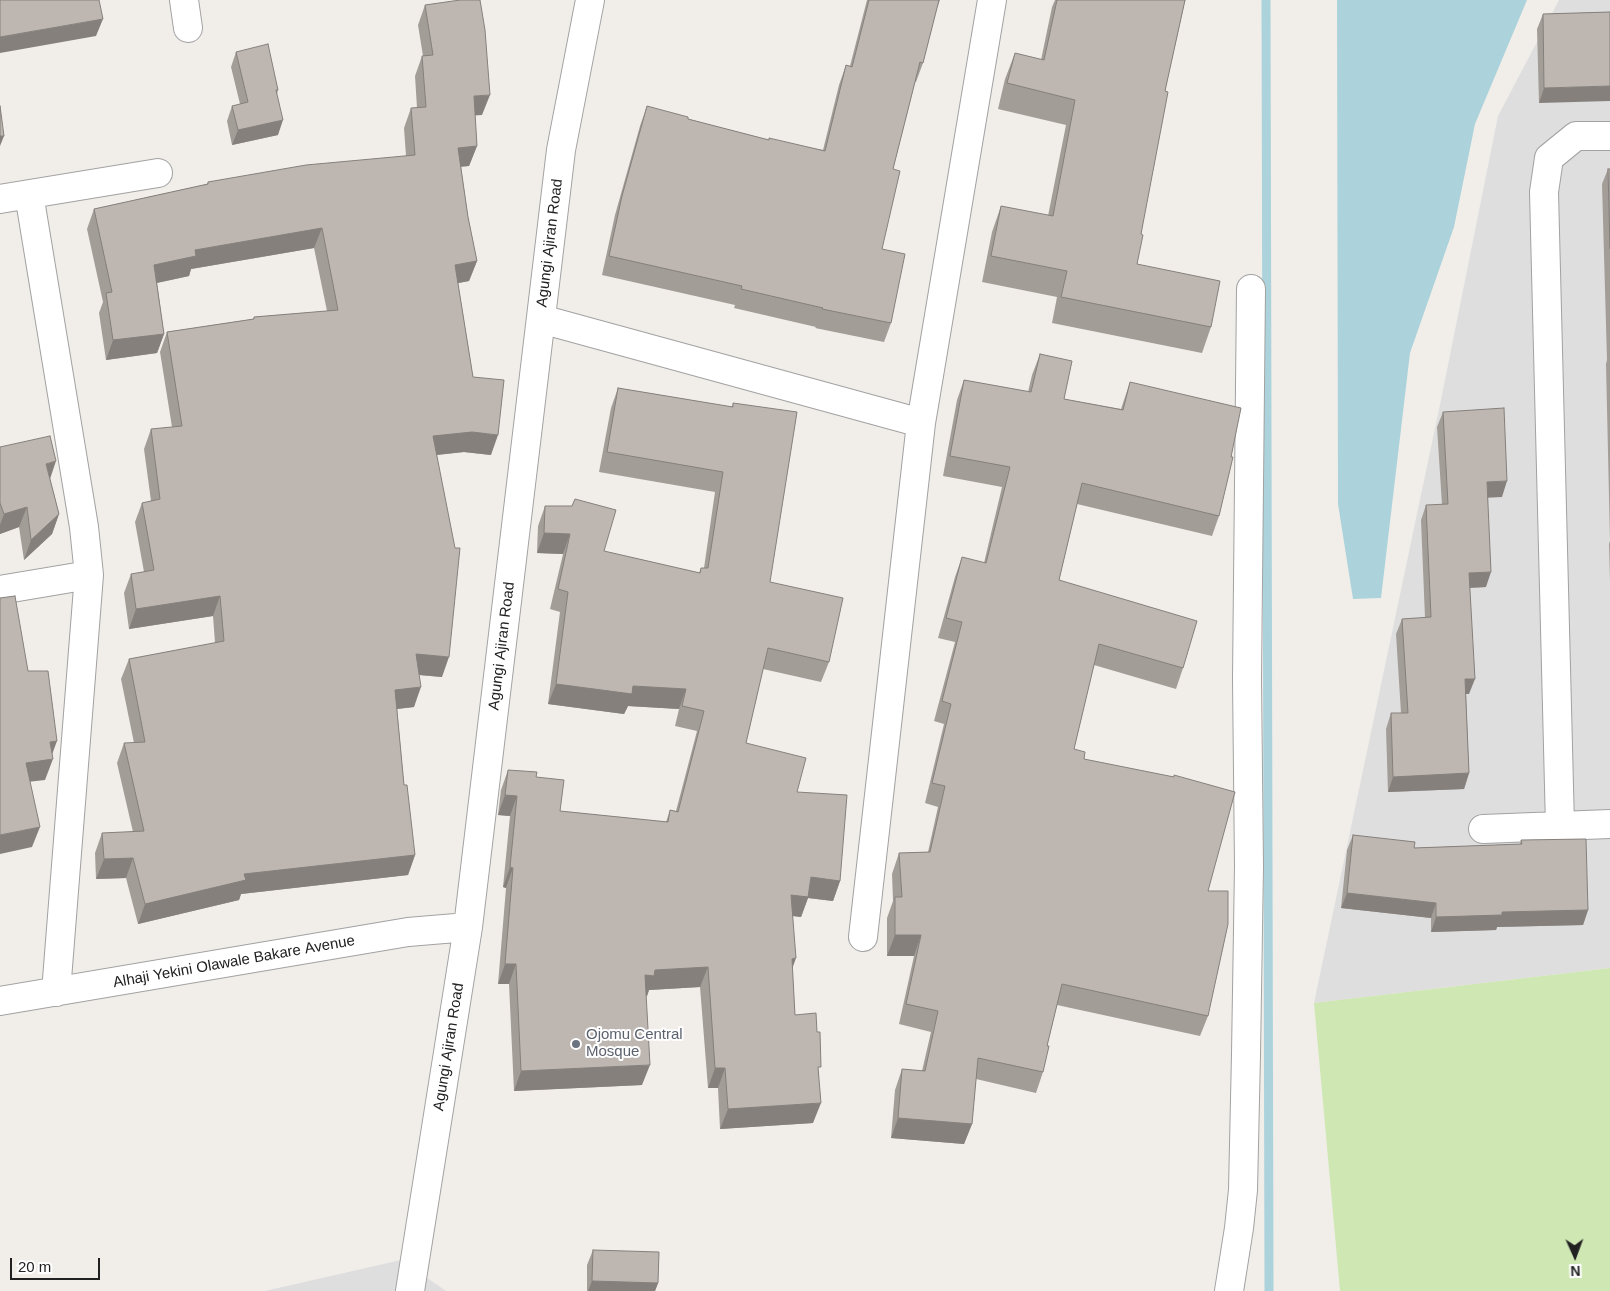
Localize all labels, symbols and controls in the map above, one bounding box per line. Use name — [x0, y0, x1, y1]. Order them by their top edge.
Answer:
street label: Agungi Ajiran Road — [533, 178, 567, 308]
street label: Agungi Ajiran Road — [485, 581, 519, 711]
street label: Alhaji Yekini Olawale Bakare Avenue — [112, 932, 356, 992]
street label: Agungi Ajiran Road — [430, 982, 468, 1112]
place label: Ojomu Central Mosque — [586, 1026, 683, 1061]
marker: Ojomu Central Mosque — [570, 1038, 582, 1050]
north arrow — [1550, 1231, 1600, 1281]
scale bar — [12, 1248, 102, 1280]
text: 20 m — [18, 1258, 51, 1275]
text: N — [1570, 1263, 1581, 1279]

